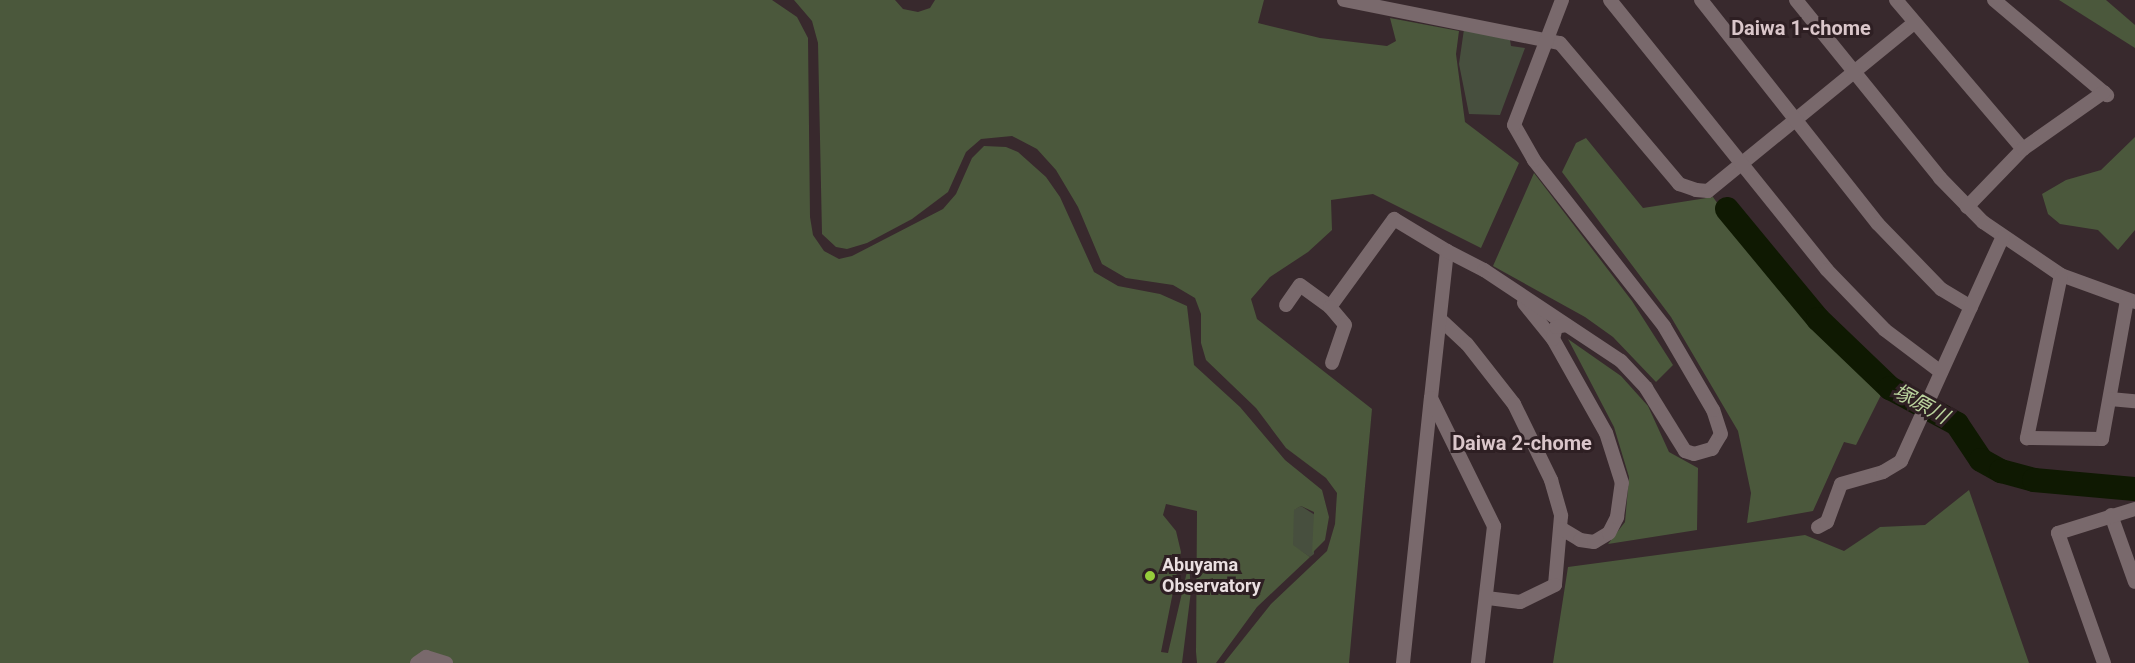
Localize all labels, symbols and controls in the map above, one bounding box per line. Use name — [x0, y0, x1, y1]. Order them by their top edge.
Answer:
district label: Daiwa 1-chome — [1731, 16, 1871, 40]
water label: 塚原川 — [1889, 379, 1953, 429]
district label: Daiwa 2-chome — [1452, 431, 1592, 455]
place label: Abuyama Observatory — [1162, 555, 1261, 598]
marker: Abuyama Observatory — [1143, 569, 1157, 583]

